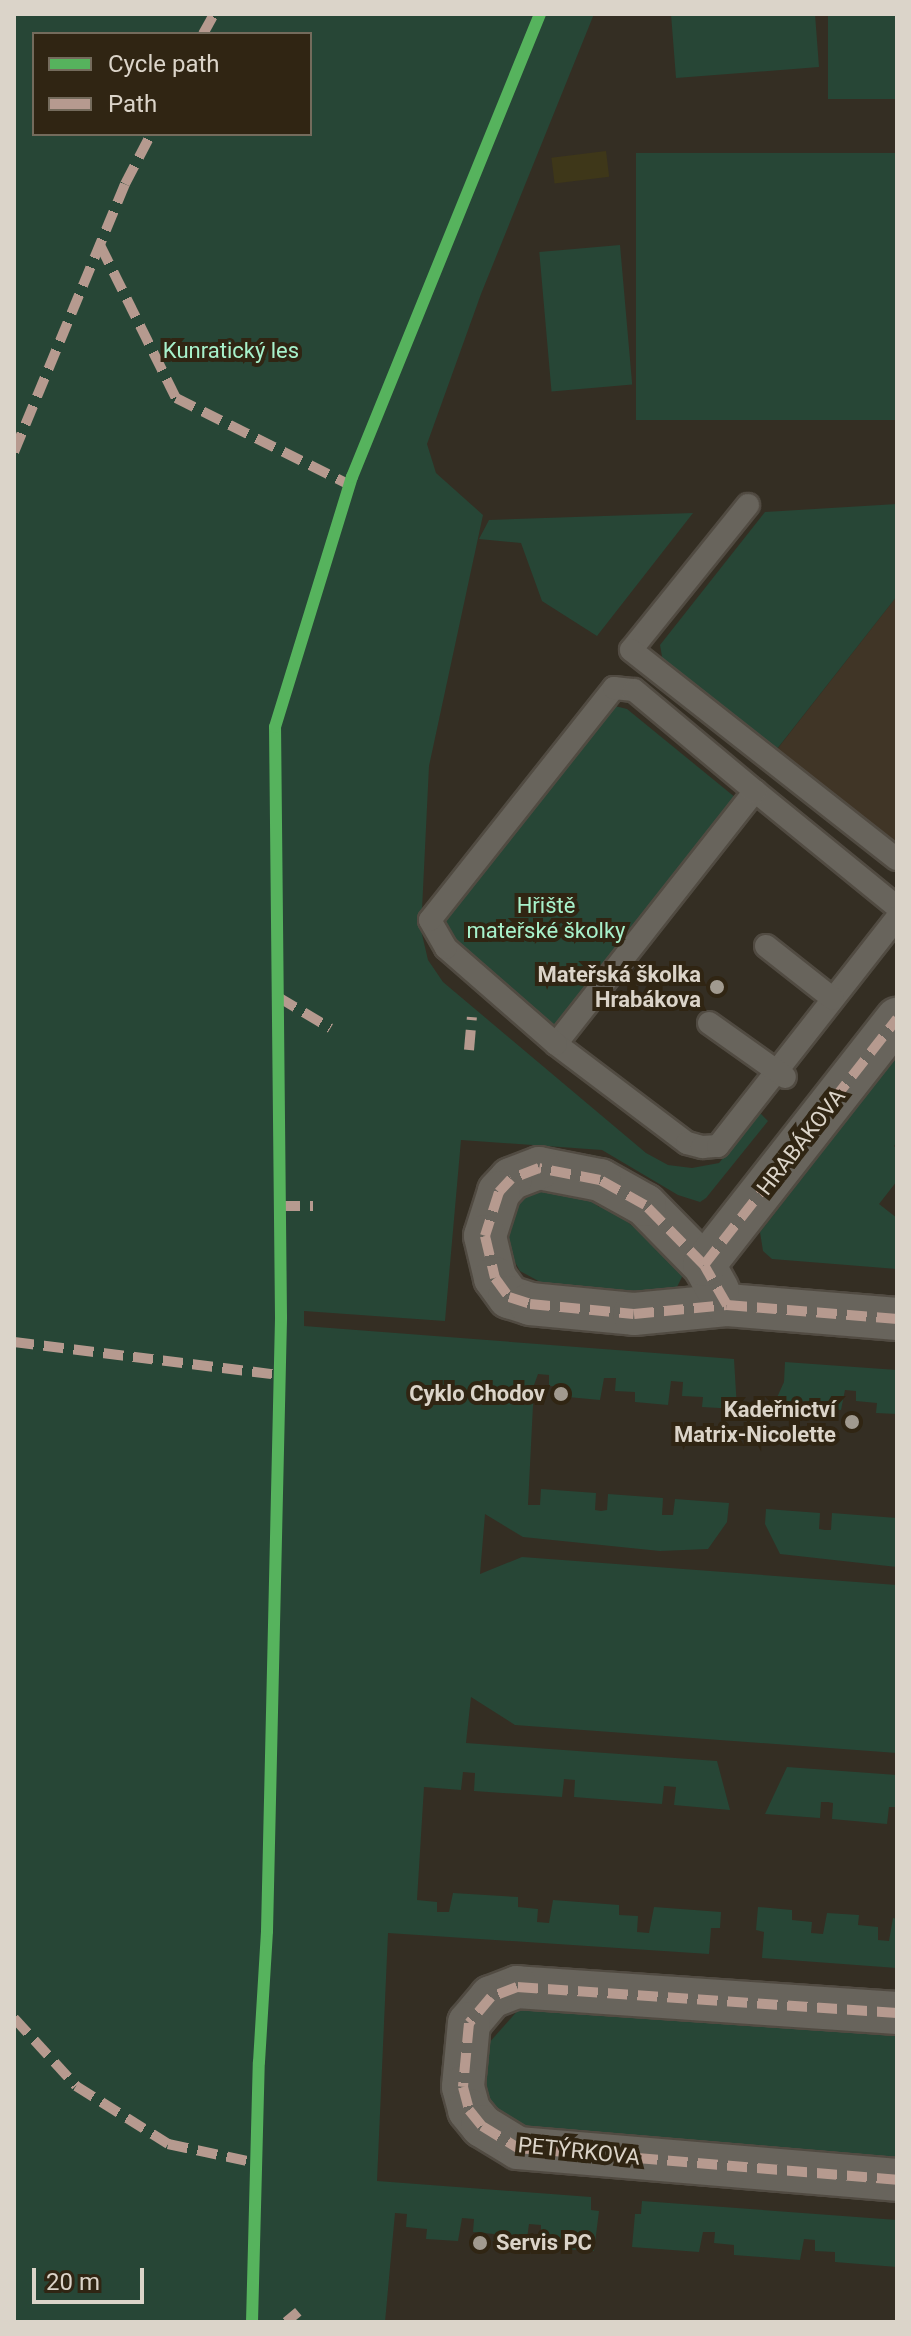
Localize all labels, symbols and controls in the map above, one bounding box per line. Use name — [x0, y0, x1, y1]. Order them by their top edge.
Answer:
legend — [32, 32, 312, 136]
text: Cycle path — [108, 50, 220, 78]
text: Path — [108, 90, 157, 118]
park label: Kunratický les — [163, 338, 299, 364]
park label: Hřiště mateřské školky — [467, 892, 625, 944]
place label: Mateřská školka Hrabákova — [537, 961, 701, 1012]
marker: Mateřská školka Hrabákova — [708, 978, 726, 996]
street label: HRABÁKOVA — [751, 1084, 851, 1200]
place label: Cyklo Chodov — [409, 1381, 545, 1407]
marker: Cyklo Chodov — [552, 1385, 570, 1403]
place label: Kadeřnictví Matrix-Nicolette — [674, 1396, 836, 1448]
marker: Kadeřnictví Matrix-Nicolette — [843, 1413, 861, 1431]
street label: PETÝRKOVA — [517, 2131, 641, 2171]
place label: Servis PC — [496, 2230, 592, 2256]
marker: Servis PC — [471, 2234, 489, 2252]
scale bar — [36, 2252, 148, 2302]
text: 20 m — [46, 2268, 100, 2296]

